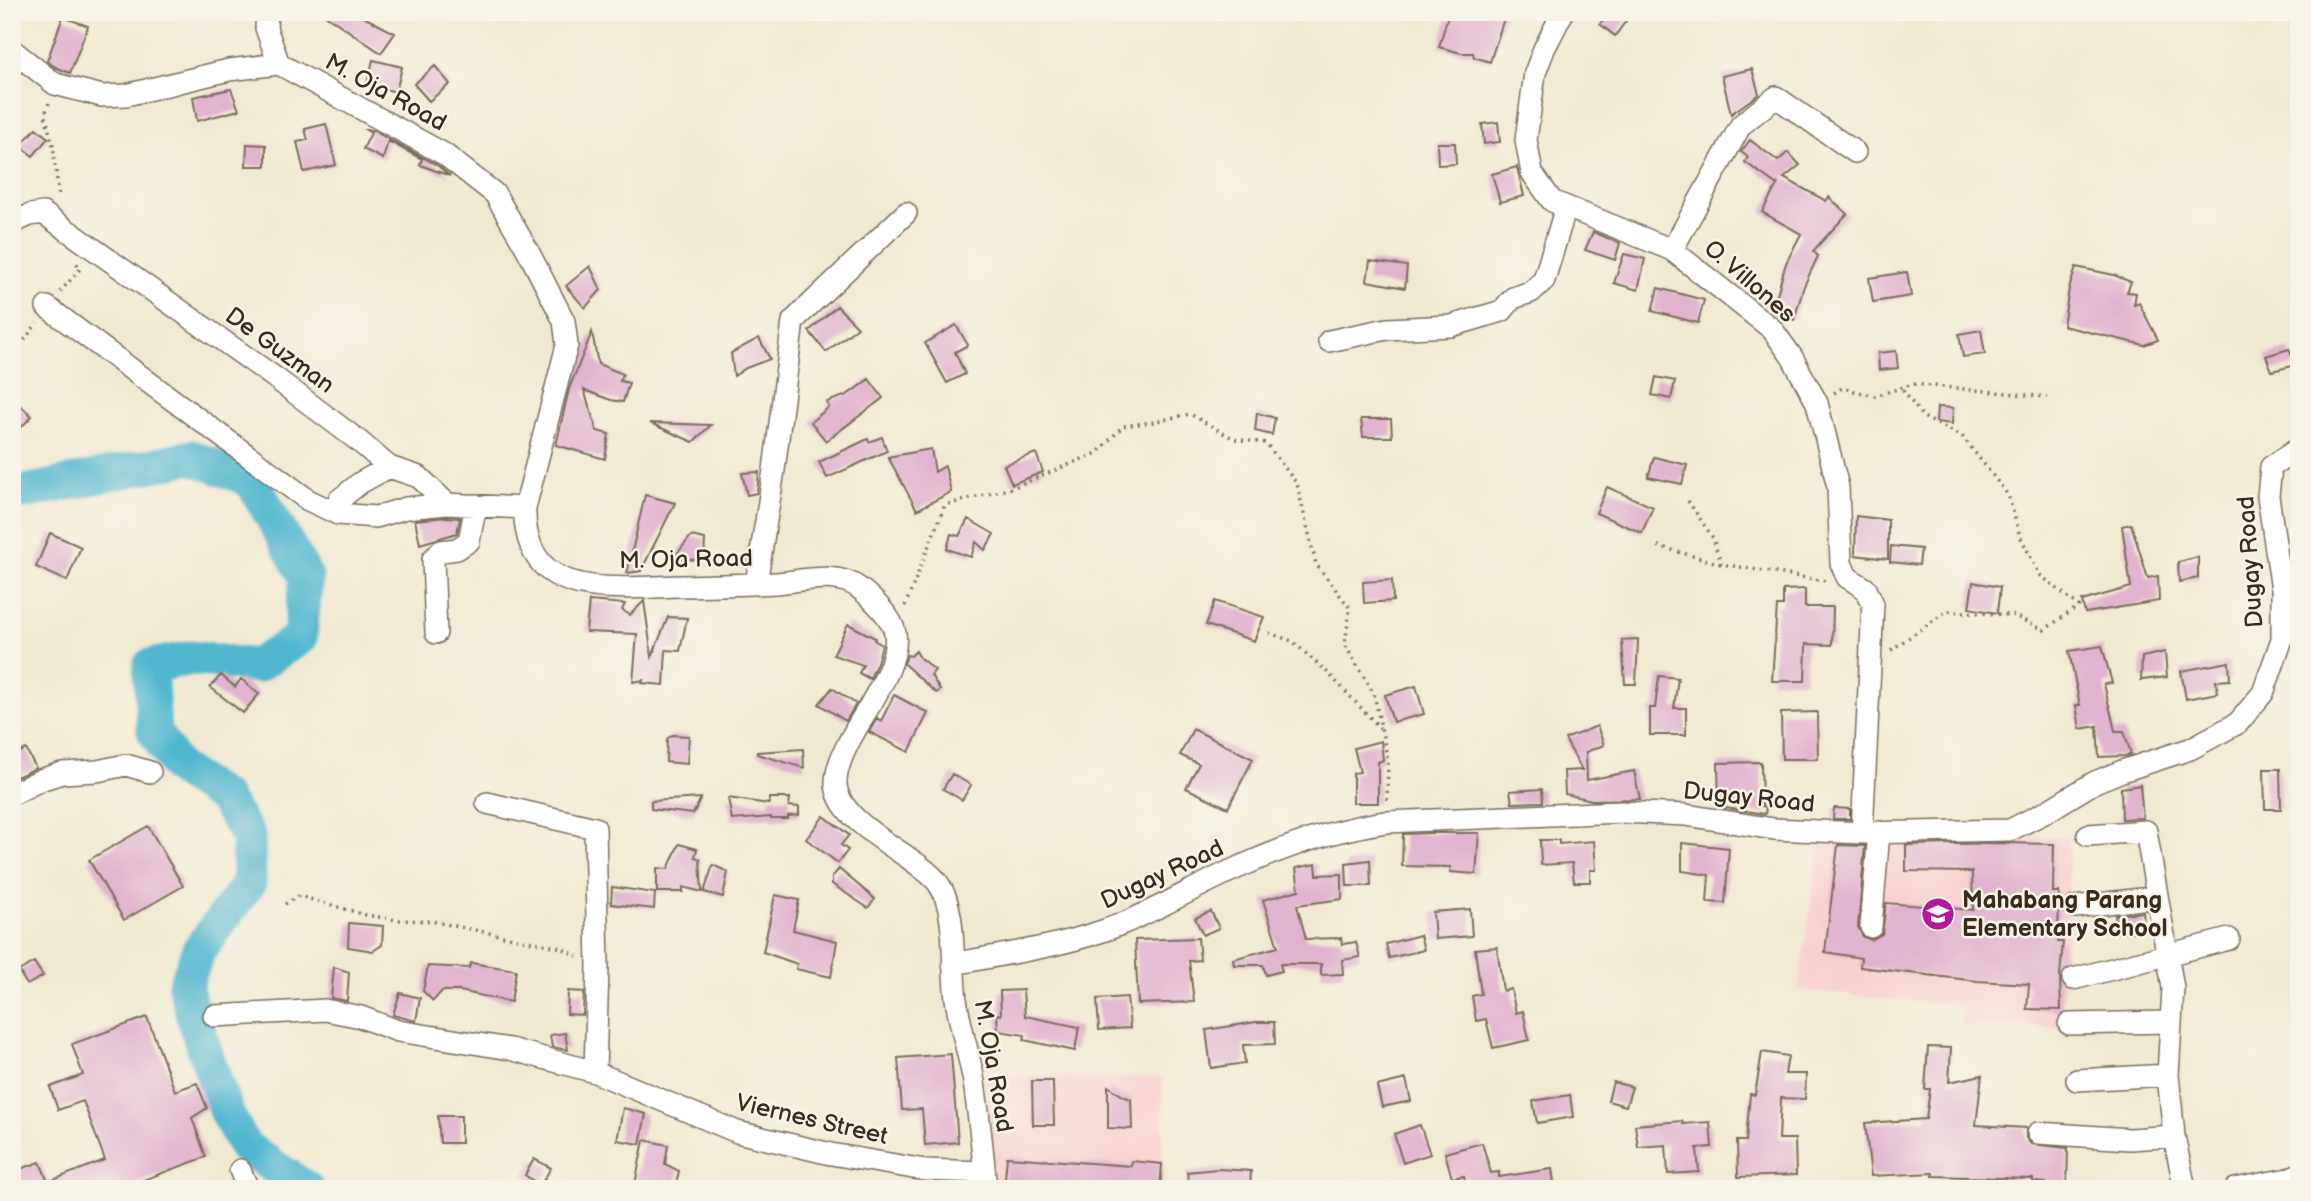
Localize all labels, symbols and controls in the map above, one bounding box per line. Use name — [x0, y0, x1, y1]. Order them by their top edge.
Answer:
street label: M. Oja Road — [320, 47, 451, 138]
street label: O. Villones — [1698, 234, 1801, 329]
street label: De Guzman — [220, 301, 340, 400]
street label: Dugay Road — [2231, 495, 2270, 629]
street label: M. Oja Road — [619, 544, 753, 575]
street label: Dugay Road — [1682, 776, 1816, 819]
street label: Dugay Road — [1096, 833, 1228, 916]
place label: Mahabang Parang Elementary School — [1962, 886, 2168, 943]
school or university icon: Mahabang Parang Elementary School — [1919, 895, 1957, 933]
street label: M. Oja Road — [968, 998, 1019, 1135]
street label: Viernes Street — [733, 1088, 891, 1151]

